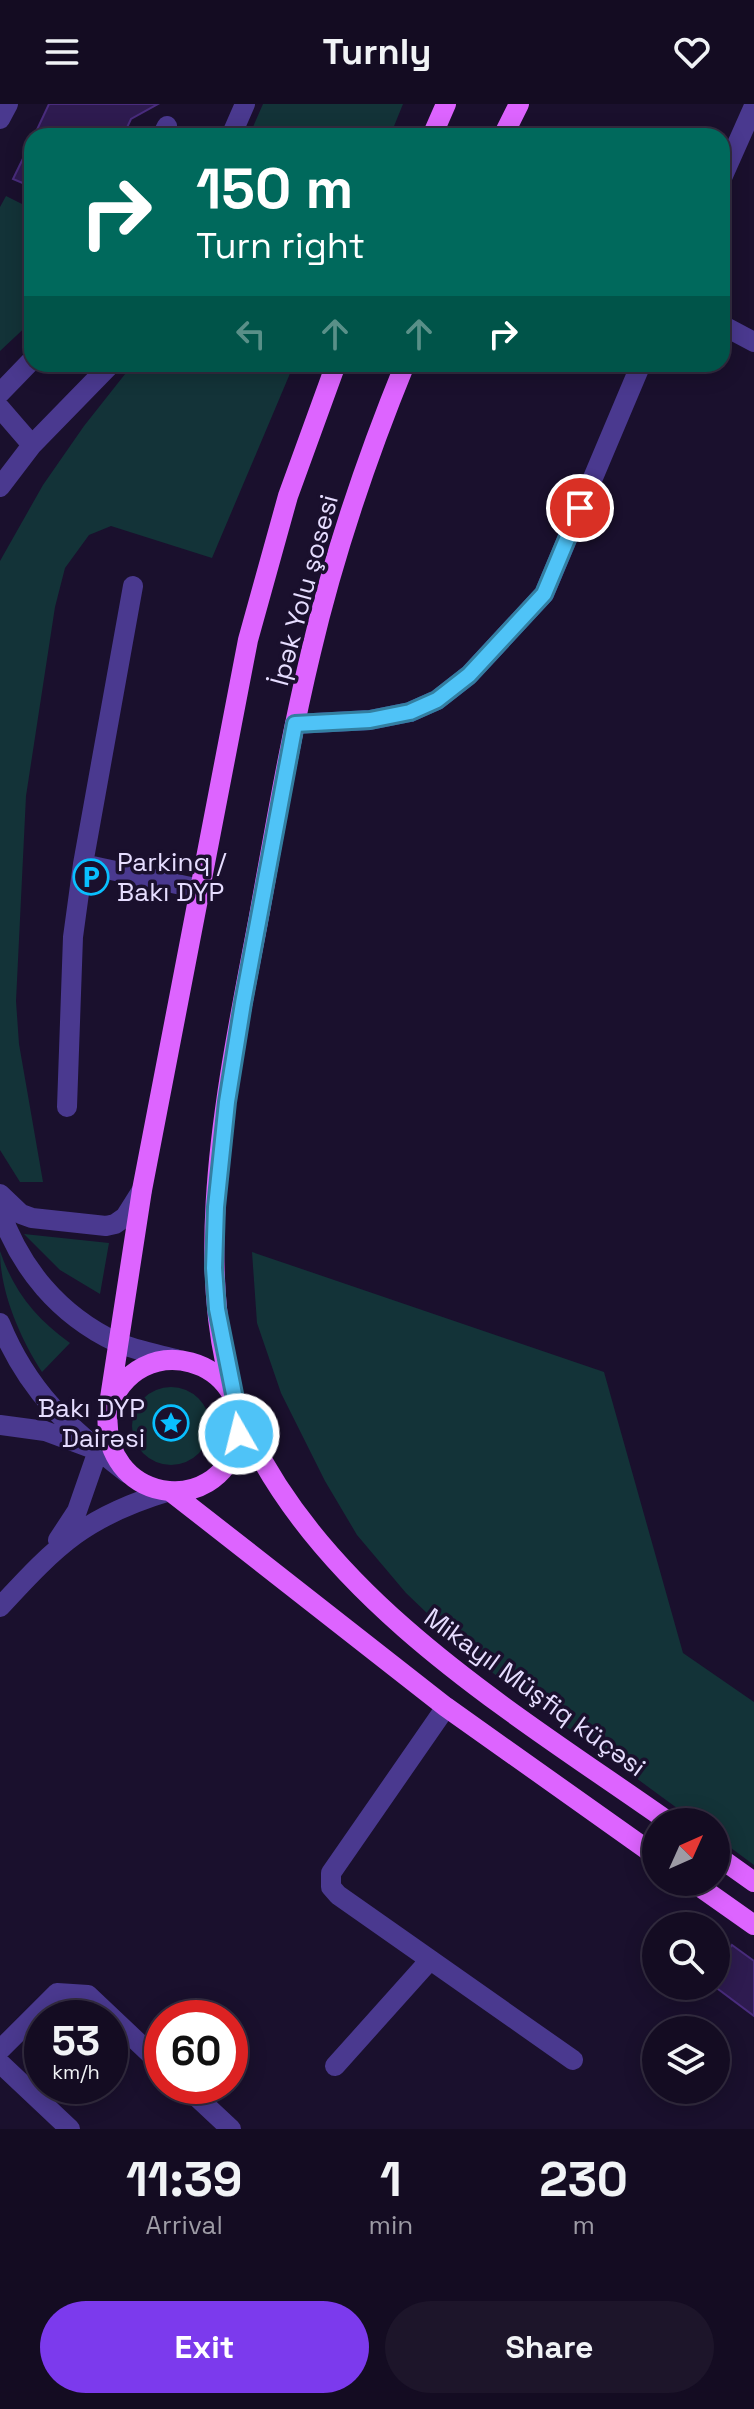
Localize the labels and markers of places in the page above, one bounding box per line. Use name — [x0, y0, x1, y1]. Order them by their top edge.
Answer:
pin — [546, 474, 614, 542]
place label: Parkinq / Bakı DYP — [117, 845, 227, 909]
parking icon: Parkinq / Bakı DYP — [72, 858, 110, 896]
place label: Bakı DYP Dairəsi — [38, 1391, 145, 1455]
place icon: Bakı DYP Dairəsi — [152, 1404, 190, 1442]

